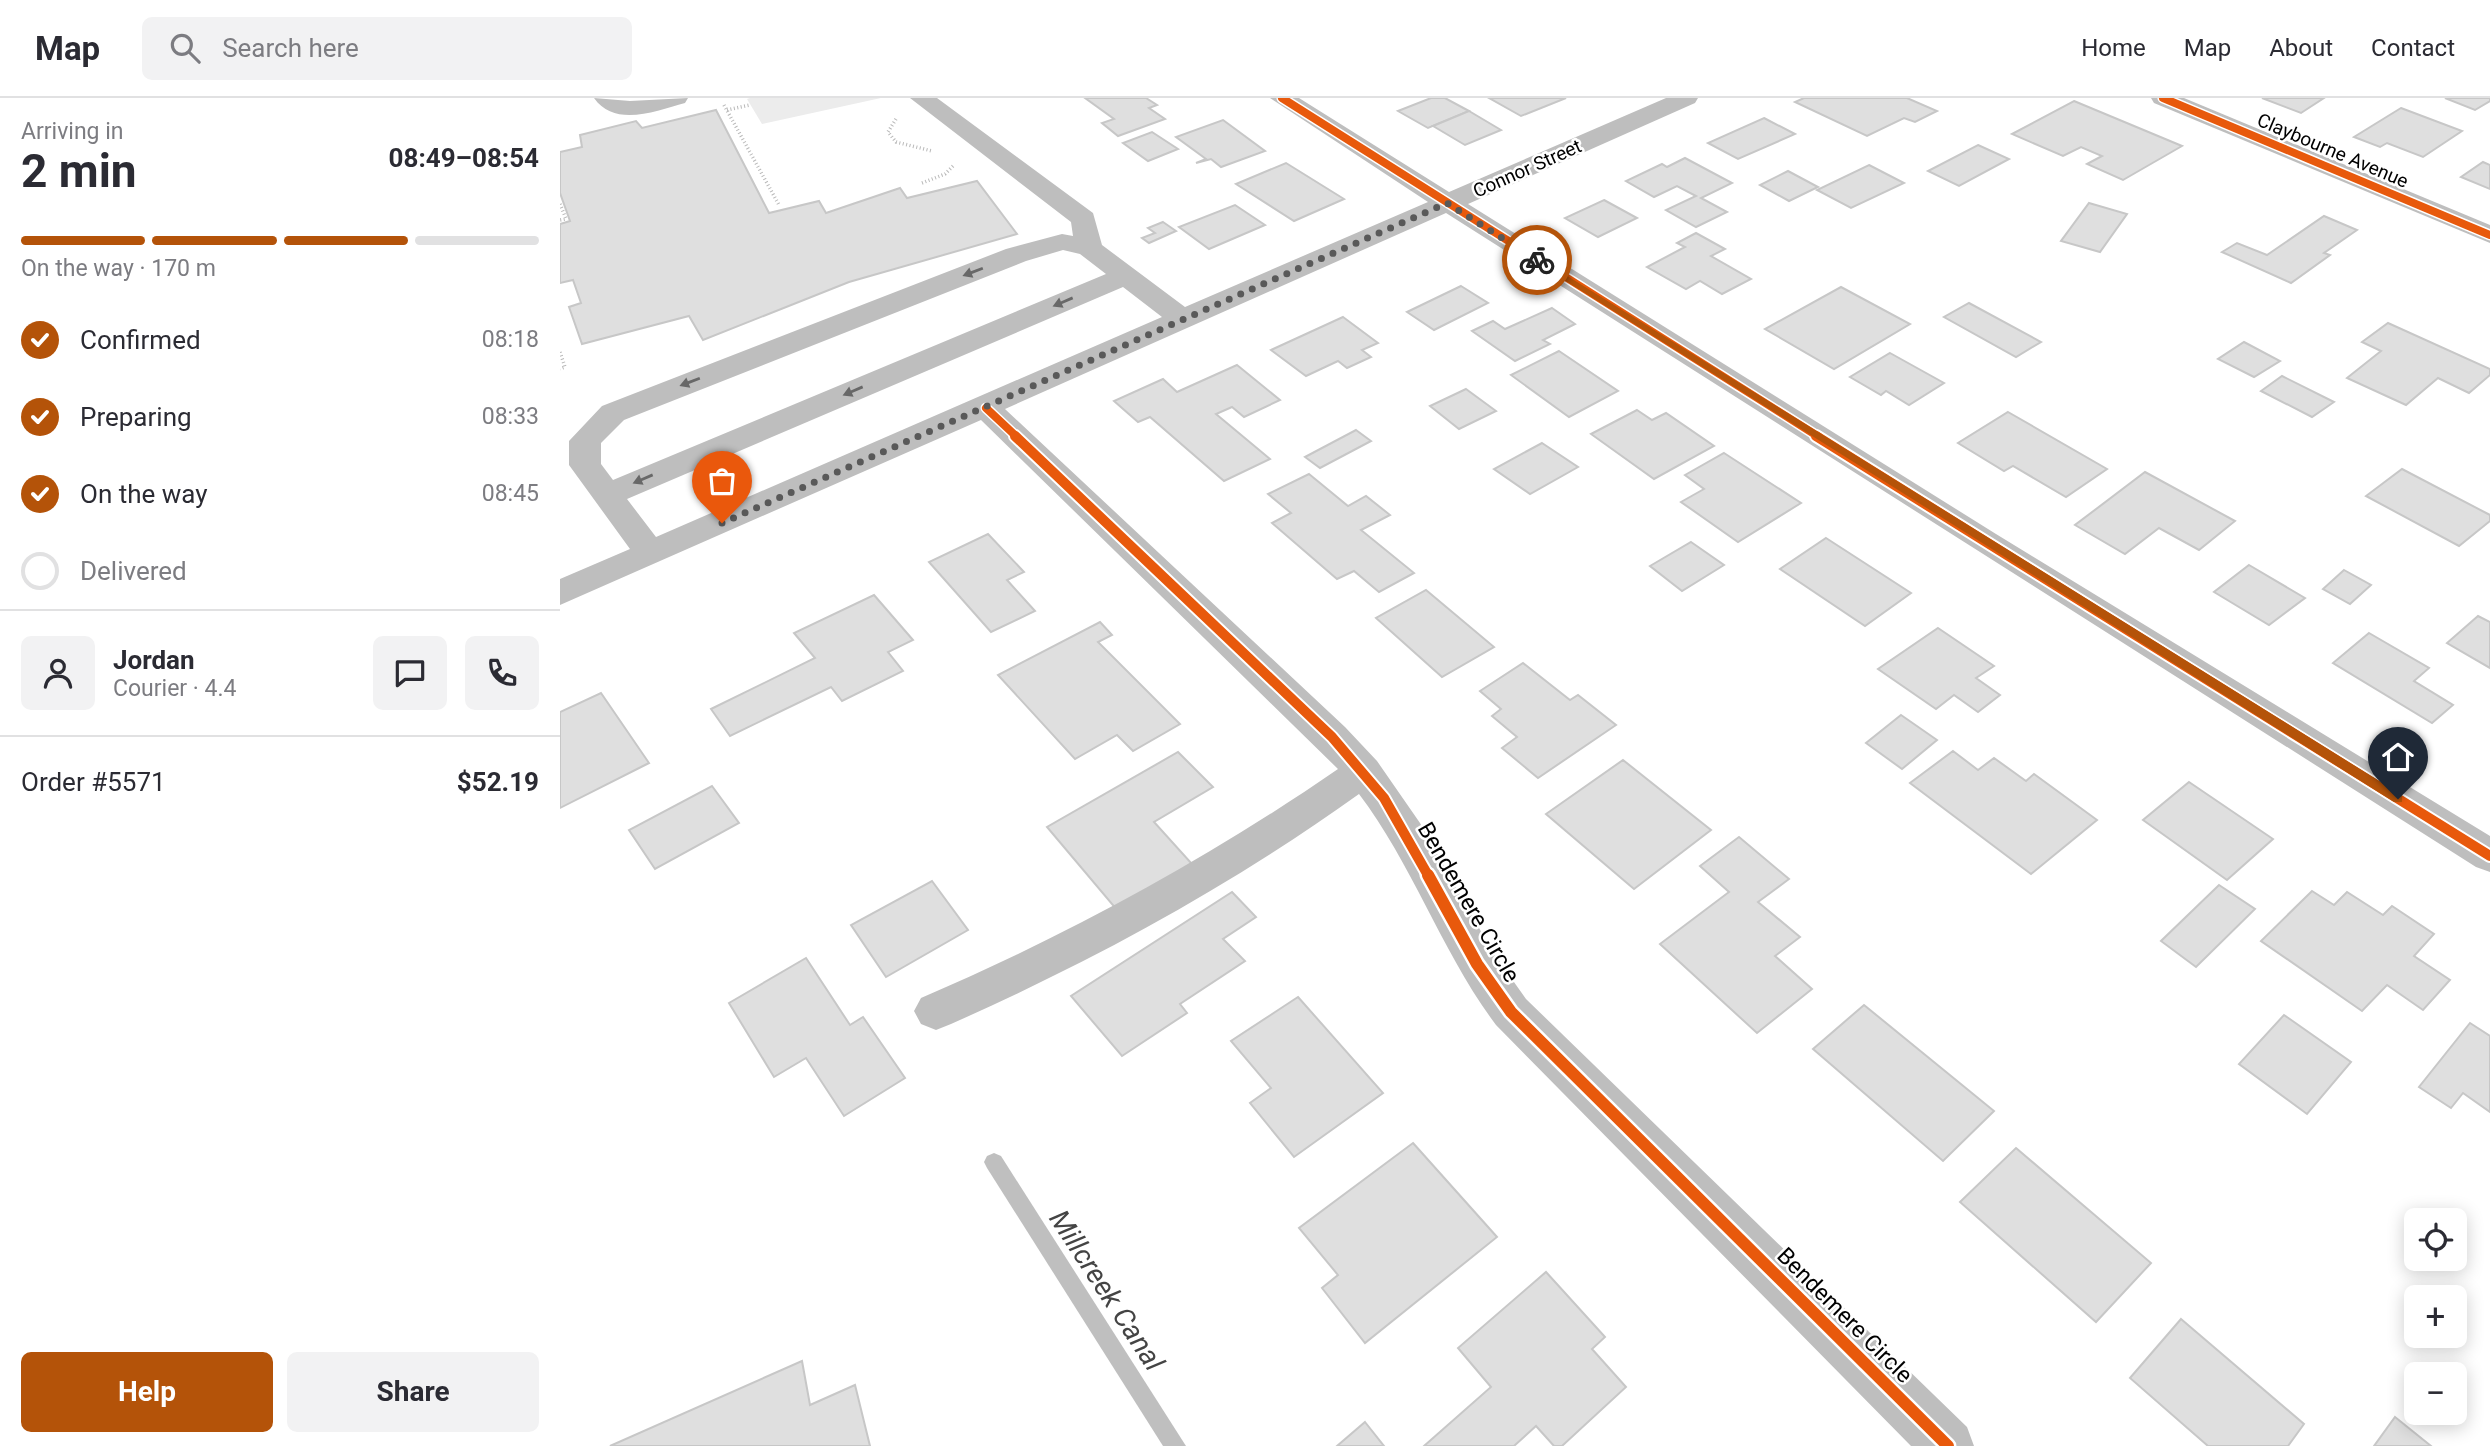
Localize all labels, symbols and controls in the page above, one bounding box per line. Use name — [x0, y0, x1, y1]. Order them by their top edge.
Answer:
search box — [142, 17, 632, 80]
text: Map — [35, 29, 100, 68]
icon: search — [166, 29, 204, 67]
text: Search here — [222, 33, 359, 63]
text: Home — [2081, 34, 2146, 62]
text: Map — [2184, 34, 2231, 62]
text: About — [2269, 34, 2333, 62]
text: Contact — [2371, 34, 2455, 62]
street label: Claybourne Avenue — [2254, 108, 2412, 193]
text: Arriving in — [21, 118, 124, 145]
street label: Connor Street — [1469, 134, 1585, 203]
text: 08:49–08:54 — [389, 143, 539, 173]
text: 2 min — [21, 144, 137, 198]
courier — [1502, 225, 1572, 295]
icon: bike — [1518, 241, 1556, 279]
text: On the way · 170 m — [21, 255, 216, 282]
one-way arrow — [962, 267, 983, 278]
one-way arrow — [1052, 297, 1073, 308]
icon: check — [21, 321, 59, 359]
text: Confirmed — [80, 325, 201, 355]
text: 08:18 — [482, 326, 539, 353]
one-way arrow — [680, 377, 701, 388]
one-way arrow — [843, 385, 863, 397]
icon: check — [21, 398, 59, 436]
text: Preparing — [80, 402, 192, 432]
text: 08:33 — [482, 403, 539, 430]
pin — [692, 451, 752, 523]
icon: bag — [703, 462, 741, 500]
one-way arrow — [633, 474, 654, 485]
icon: check — [21, 475, 59, 513]
text: On the way — [80, 479, 208, 509]
text: 08:45 — [482, 480, 539, 507]
text: Delivered — [80, 556, 187, 586]
button: person — [21, 636, 95, 710]
button: chat — [373, 636, 447, 710]
button: phone — [465, 636, 539, 710]
text: Jordan — [113, 645, 195, 675]
text: Courier · 4.4 — [113, 675, 236, 702]
pin — [2368, 727, 2428, 799]
icon: home — [2379, 738, 2417, 776]
text: Order #5571 — [21, 767, 166, 797]
text: $52.19 — [457, 767, 539, 797]
street label: Bendemere Circle — [1412, 817, 1525, 987]
water label: Millcreek Canal — [1042, 1204, 1171, 1377]
map controls — [2404, 1208, 2467, 1425]
button: locate — [2404, 1208, 2467, 1271]
street label: Bendemere Circle — [1771, 1242, 1918, 1389]
button: + — [2404, 1285, 2467, 1348]
button: Help — [21, 1352, 273, 1432]
button: Share — [287, 1352, 539, 1432]
button: − — [2404, 1362, 2467, 1425]

